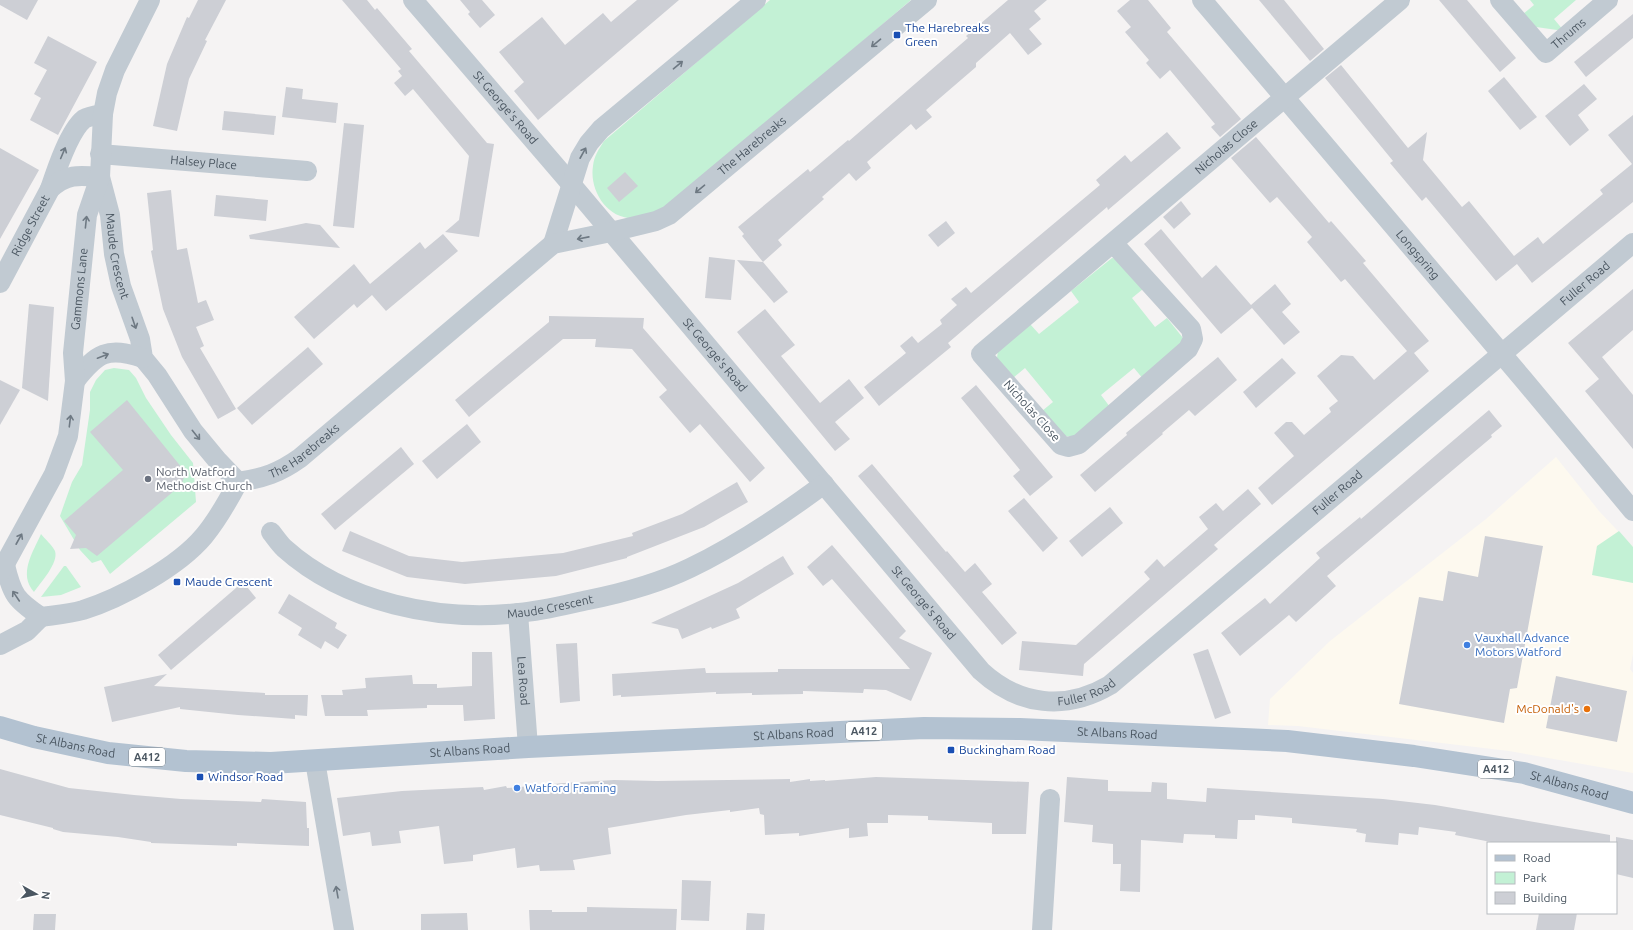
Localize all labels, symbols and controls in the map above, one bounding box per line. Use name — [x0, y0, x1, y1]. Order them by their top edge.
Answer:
street label: Thrums — [1549, 15, 1588, 51]
place label: The Harebreaks Green — [905, 21, 989, 48]
marker: The Harebreaks Green — [892, 30, 902, 40]
one-way arrow — [870, 38, 881, 47]
one-way arrow — [672, 61, 683, 70]
street label: St George's Road — [471, 68, 541, 146]
street label: The Harebreaks — [715, 114, 788, 177]
street label: Nicholas Close — [1192, 116, 1260, 176]
one-way arrow — [60, 147, 67, 159]
one-way arrow — [580, 148, 587, 160]
street label: Halsey Place — [170, 153, 238, 171]
one-way arrow — [695, 184, 706, 193]
street label: Ridge Street — [9, 192, 52, 258]
street label: Maude Crescent — [104, 212, 132, 301]
one-way arrow — [83, 216, 90, 229]
street label: Longspring — [1394, 227, 1443, 282]
one-way arrow — [577, 234, 590, 242]
street label: Gammons Lane — [68, 247, 90, 331]
street label: Fuller Road — [1557, 259, 1612, 308]
street label: St George's Road — [681, 315, 750, 394]
one-way arrow — [131, 317, 139, 329]
one-way arrow — [96, 351, 108, 359]
street label: Nicholas Close — [1002, 377, 1063, 444]
one-way arrow — [66, 415, 74, 428]
street label: The Harebreaks — [267, 421, 342, 480]
one-way arrow — [191, 430, 200, 440]
place label: North Watford Methodist Church — [156, 465, 252, 492]
street label: Fuller Road — [1310, 468, 1365, 517]
marker: North Watford Methodist Church — [143, 474, 153, 484]
one-way arrow — [15, 533, 23, 545]
street label: St George's Road — [889, 563, 959, 642]
place label: Maude Crescent — [185, 575, 273, 588]
marker: Maude Crescent — [172, 577, 182, 587]
one-way arrow — [12, 590, 20, 601]
street label: Maude Crescent — [506, 592, 594, 620]
place label: Vauxhall Advance Motors Watford — [1475, 631, 1569, 658]
marker: Vauxhall Advance Motors Watford — [1462, 640, 1472, 650]
street label: Lea Road — [515, 656, 532, 706]
street label: Fuller Road — [1057, 676, 1118, 707]
place label: McDonald's — [1516, 702, 1579, 715]
marker: McDonald's — [1582, 704, 1592, 714]
road number: A412 — [846, 722, 882, 740]
street label: St Albans Road — [753, 725, 834, 742]
street label: St Albans Road — [1077, 725, 1158, 741]
street label: St Albans Road — [35, 731, 116, 760]
street label: St Albans Road — [429, 741, 511, 759]
place label: Buckingham Road — [959, 743, 1056, 756]
marker: Buckingham Road — [946, 745, 956, 755]
road number: A412 — [129, 748, 165, 766]
road number: A412 — [1478, 760, 1514, 778]
street label: St Albans Road — [1529, 768, 1610, 802]
place label: Windsor Road — [208, 770, 283, 783]
marker: Windsor Road — [195, 772, 205, 782]
place label: Watford Framing — [525, 781, 616, 794]
marker: Watford Framing — [512, 783, 522, 793]
legend — [1487, 842, 1617, 914]
text: Road — [1523, 851, 1551, 864]
text: Park — [1523, 871, 1547, 884]
north arrow — [16, 874, 56, 914]
one-way arrow — [333, 885, 341, 898]
text: N — [39, 890, 52, 900]
text: Building — [1523, 891, 1567, 904]

